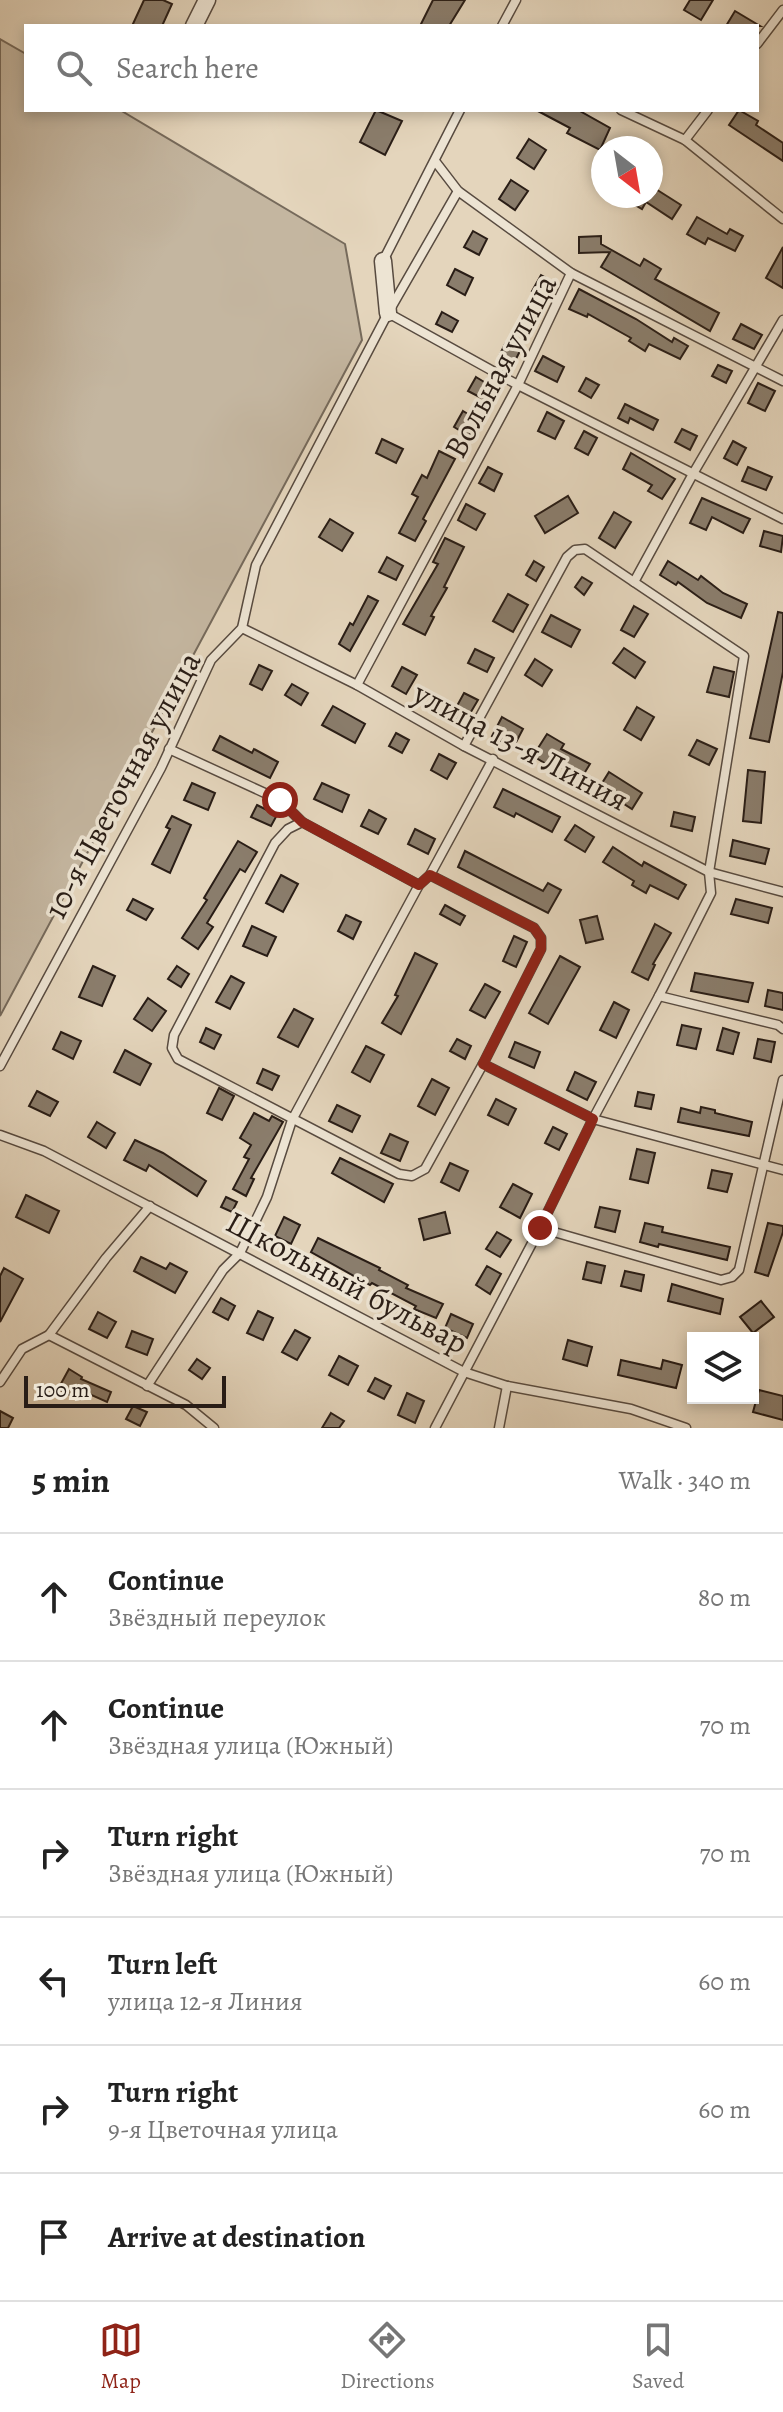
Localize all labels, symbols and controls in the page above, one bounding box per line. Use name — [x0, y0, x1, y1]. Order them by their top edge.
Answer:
search box — [24, 24, 759, 112]
icon: search — [52, 46, 96, 90]
text: Search here — [116, 48, 259, 88]
north arrow — [591, 136, 663, 208]
street label: Вольная улица — [433, 266, 567, 465]
street label: 10-я Цветочная улица — [33, 644, 211, 926]
street label: улица 13-я Линия — [405, 670, 636, 821]
route start — [262, 782, 298, 818]
street label: Школьный бульвар — [218, 1200, 476, 1364]
route end — [522, 1210, 558, 1246]
map controls — [687, 1332, 759, 1404]
button: layers — [687, 1332, 759, 1404]
scale bar — [24, 1372, 226, 1408]
text: 100 m — [36, 1375, 90, 1405]
text: 5 min — [32, 1457, 110, 1504]
text: Walk · 340 m — [619, 1463, 751, 1498]
text: Continue — [108, 1560, 224, 1600]
icon: ahead — [32, 1575, 76, 1619]
text: 80 m — [698, 1580, 751, 1615]
text: Звёздный переулок — [108, 1600, 326, 1635]
text: Continue — [108, 1688, 224, 1728]
icon: ahead — [32, 1703, 76, 1747]
text: 70 m — [699, 1708, 751, 1743]
text: Звёздная улица (Южный) — [108, 1728, 393, 1763]
text: Turn right — [108, 1816, 238, 1856]
icon: right — [32, 1831, 76, 1875]
text: 70 m — [699, 1836, 751, 1871]
text: Звёздная улица (Южный) — [108, 1856, 393, 1891]
text: Turn left — [108, 1944, 217, 1984]
icon: left — [32, 1959, 76, 2003]
text: 60 m — [698, 1964, 751, 1999]
text: улица 12-я Линия — [108, 1984, 303, 2019]
text: Turn right — [108, 2072, 238, 2112]
icon: right — [32, 2087, 76, 2131]
text: 60 m — [698, 2092, 751, 2127]
text: 9-я Цветочная улица — [108, 2112, 338, 2147]
icon: arrive — [32, 2215, 76, 2259]
text: Arrive at destination — [108, 2217, 365, 2257]
tab: Map — [99, 2318, 143, 2396]
tab: Directions — [340, 2318, 435, 2396]
tab: Saved — [632, 2318, 684, 2396]

